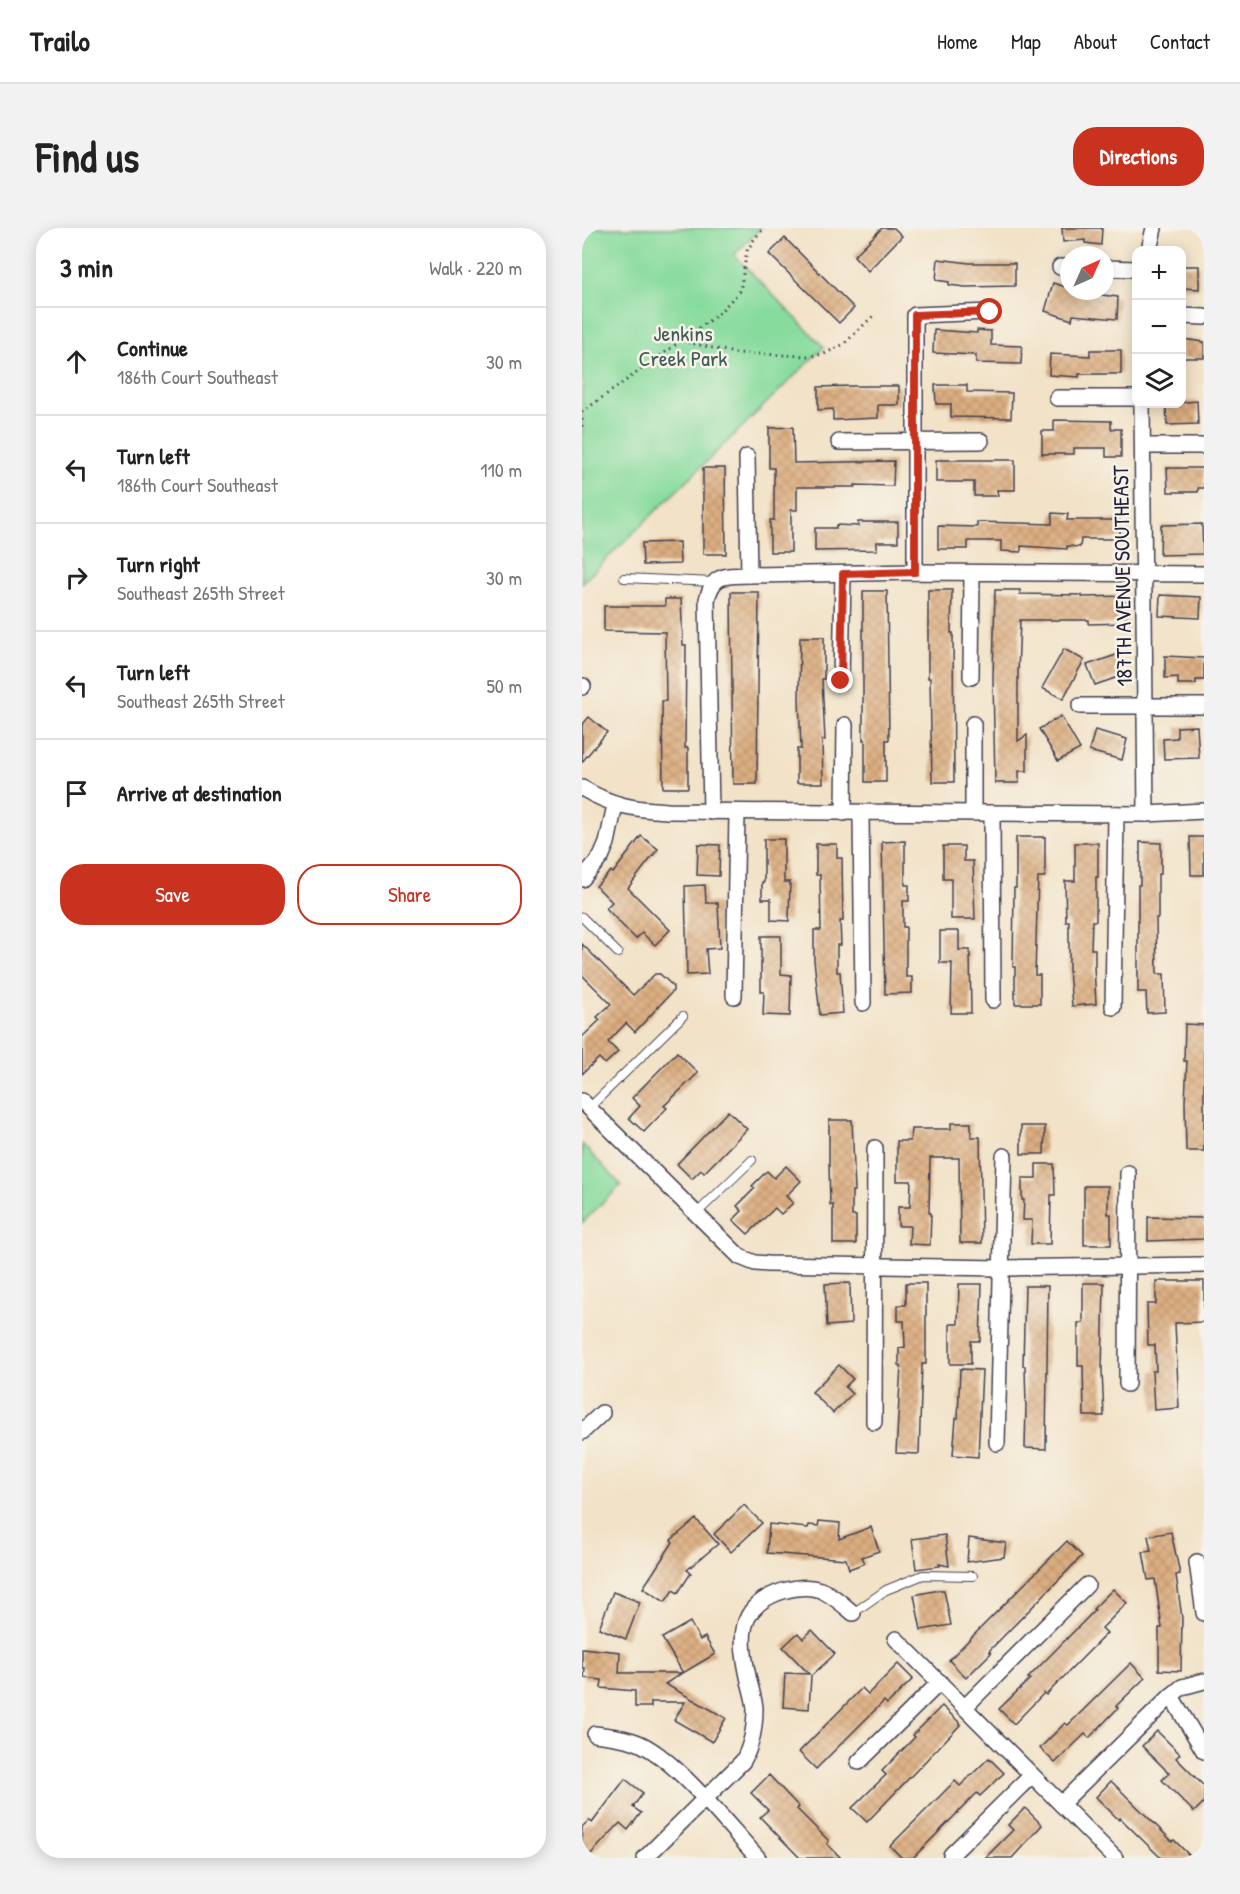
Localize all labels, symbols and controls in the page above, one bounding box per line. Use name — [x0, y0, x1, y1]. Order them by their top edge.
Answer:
text: Trailo — [30, 22, 90, 60]
text: Home — [937, 27, 978, 56]
text: Map — [1011, 27, 1041, 56]
text: About — [1074, 27, 1117, 56]
text: Contact — [1150, 27, 1210, 56]
button: Directions — [1073, 127, 1204, 186]
text: Find us — [36, 128, 139, 185]
north arrow — [1060, 246, 1114, 300]
map controls — [1132, 246, 1186, 408]
button: + — [1132, 246, 1186, 300]
text: 3 min — [60, 250, 113, 285]
text: Walk · 220 m — [429, 254, 522, 281]
route start — [976, 298, 1002, 324]
button: − — [1132, 300, 1186, 354]
park label: Jenkins Creek Park — [638, 318, 728, 373]
text: Continue — [117, 333, 188, 363]
icon: ahead — [60, 345, 93, 378]
text: 30 m — [486, 348, 522, 375]
button: layers — [1132, 354, 1186, 408]
text: 186th Court Southeast — [117, 363, 278, 390]
text: Turn left — [117, 441, 190, 471]
icon: left — [60, 453, 93, 486]
text: 110 m — [480, 456, 522, 483]
street label: 187TH AVENUE SOUTHEAST — [1105, 464, 1139, 687]
text: 186th Court Southeast — [117, 471, 278, 498]
text: Turn right — [117, 549, 200, 579]
icon: right — [60, 561, 93, 594]
text: 30 m — [486, 564, 522, 591]
text: Southeast 265th Street — [117, 579, 285, 606]
text: Turn left — [117, 657, 190, 687]
route end — [827, 667, 853, 693]
icon: left — [60, 669, 93, 702]
text: 50 m — [486, 672, 522, 699]
text: Southeast 265th Street — [117, 687, 285, 714]
icon: arrive — [60, 777, 93, 810]
text: Arrive at destination — [117, 778, 282, 808]
button: Save — [60, 864, 285, 925]
button: Share — [297, 864, 522, 925]

